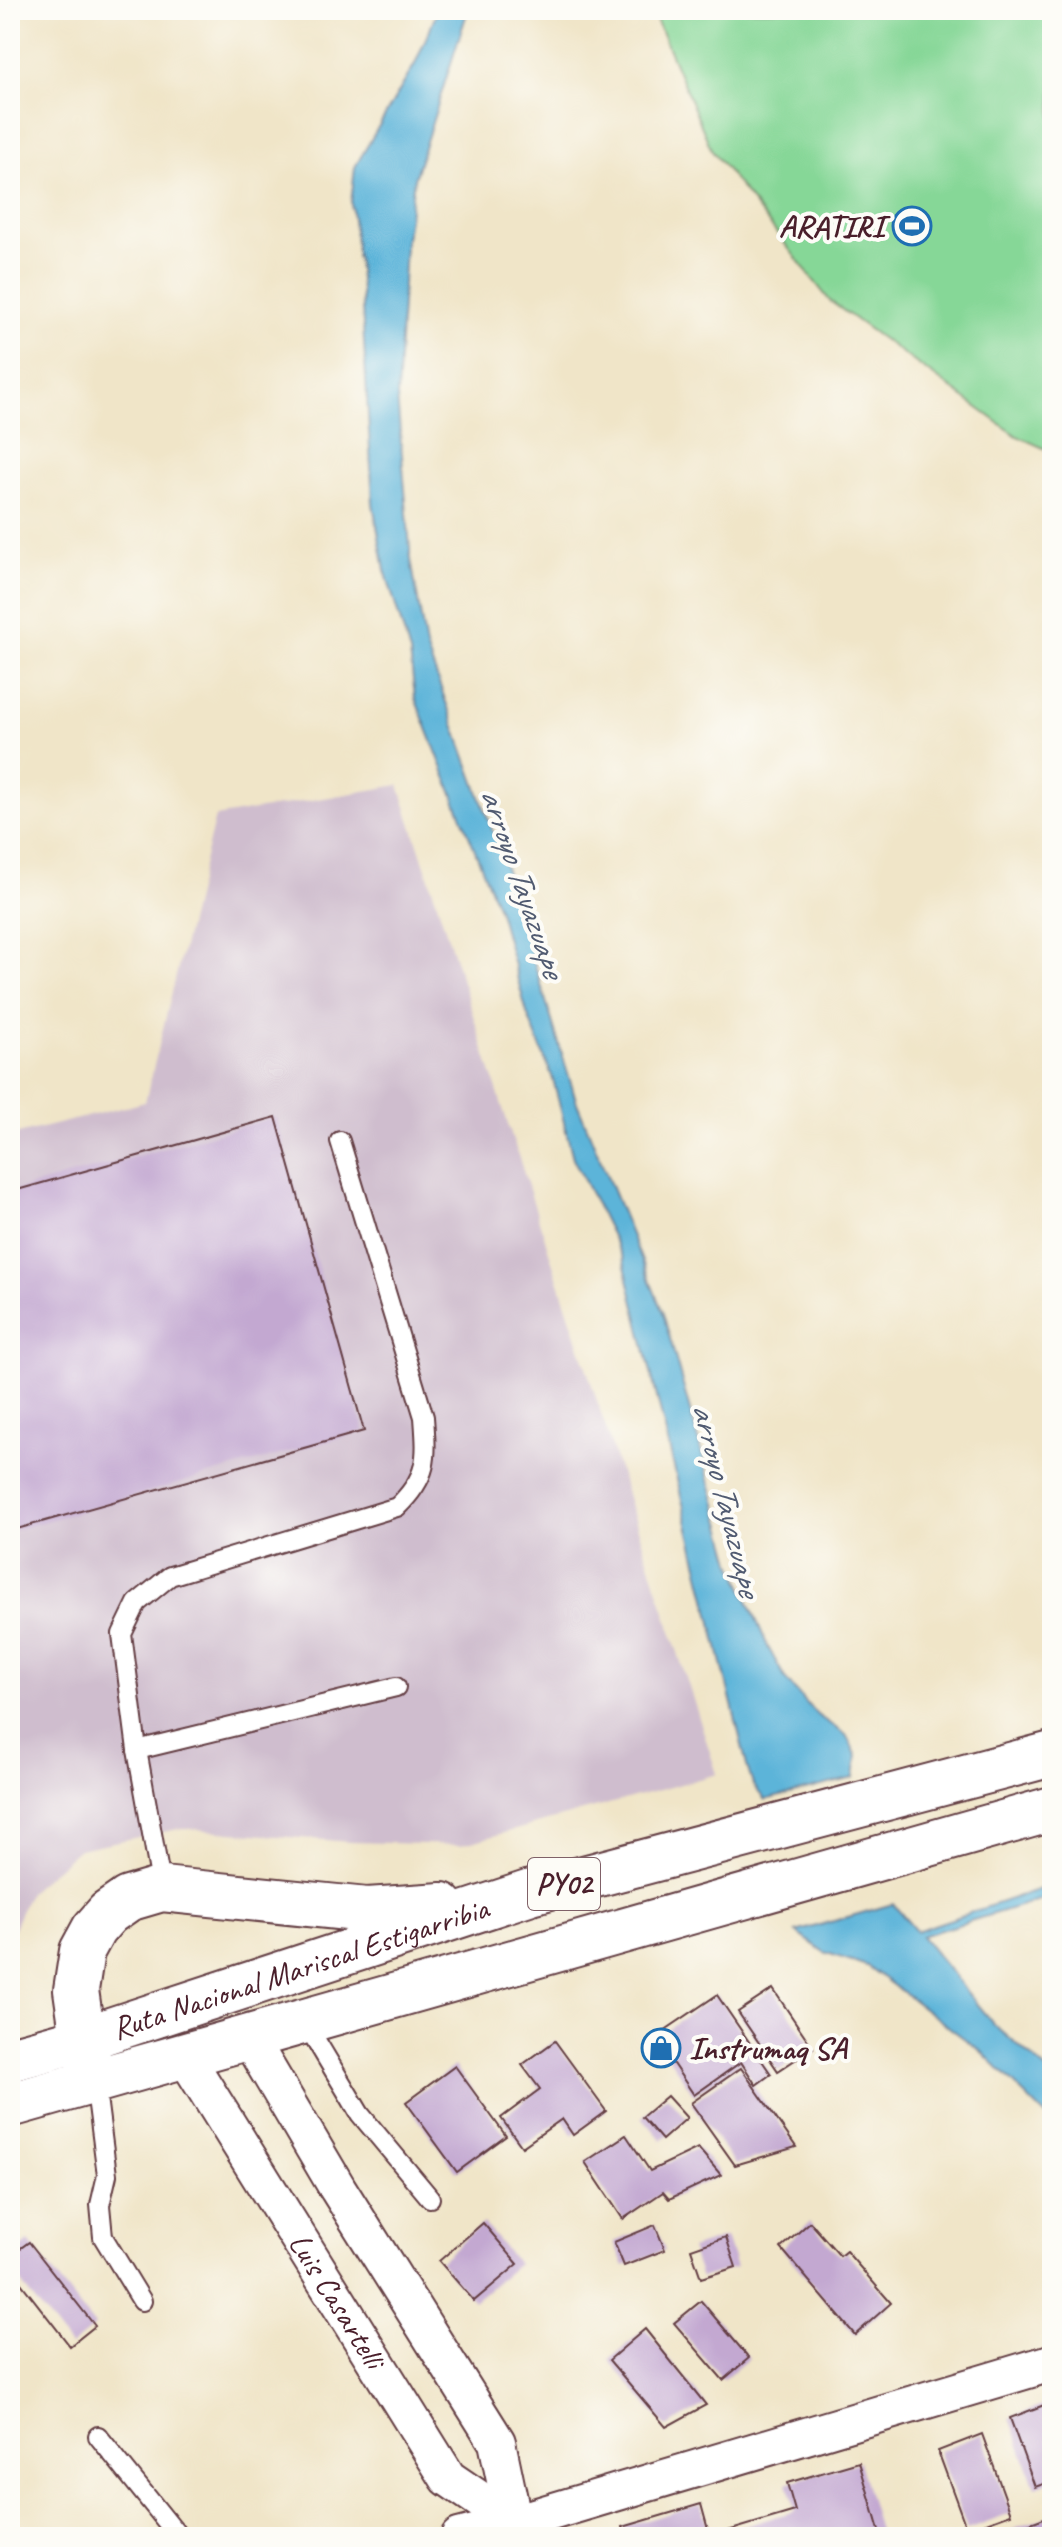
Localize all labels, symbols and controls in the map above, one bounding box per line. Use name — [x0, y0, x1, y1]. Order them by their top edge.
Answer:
sports icon: ARATIRI — [891, 205, 933, 247]
place label: ARATIRI — [779, 206, 891, 247]
water label: arroyo Tayazuape — [471, 782, 577, 987]
water label: arroyo Tayazuape — [682, 1398, 773, 1605]
road number: PY02 — [528, 1858, 600, 1910]
street label: Ruta Nacional Mariscal Estigarribia — [107, 1886, 495, 2049]
shop icon: Instrumaq SA — [640, 2027, 682, 2069]
place label: Instrumaq SA — [689, 2028, 849, 2069]
street label: Luis Casartelli — [280, 2225, 397, 2379]

